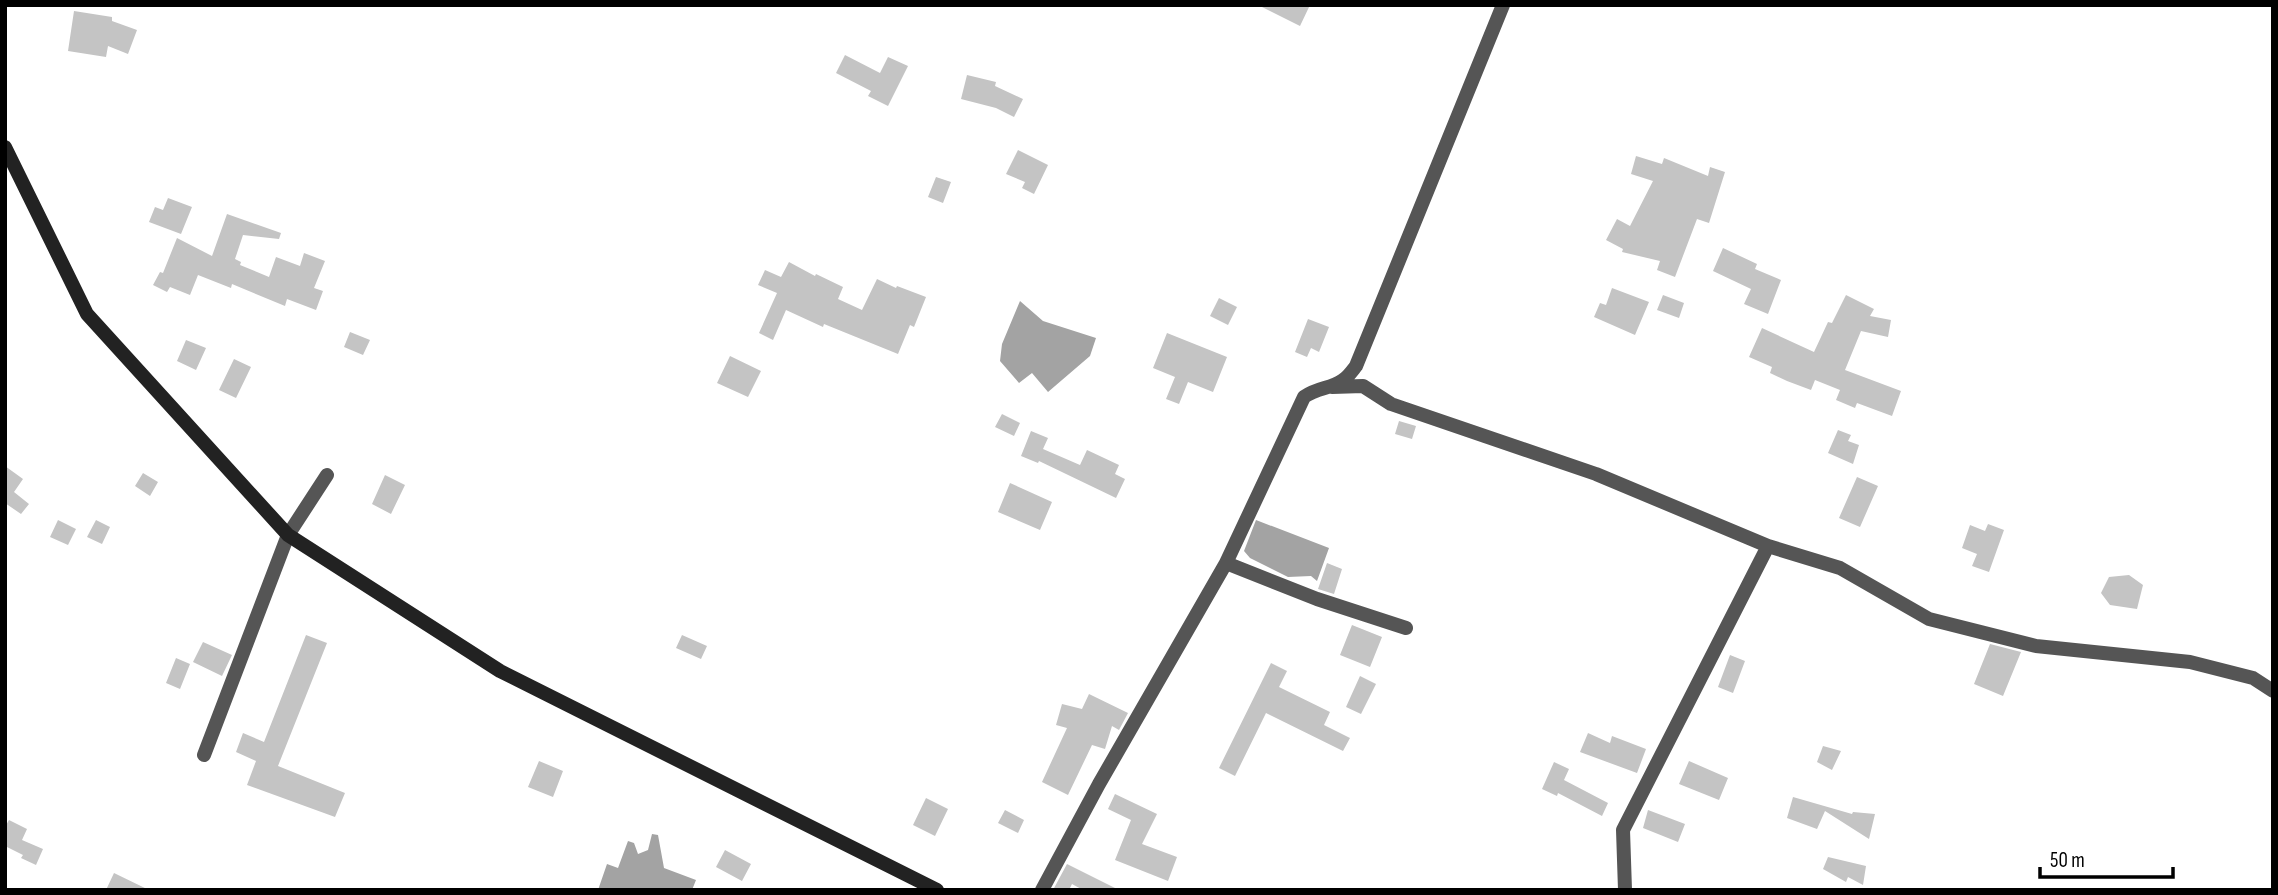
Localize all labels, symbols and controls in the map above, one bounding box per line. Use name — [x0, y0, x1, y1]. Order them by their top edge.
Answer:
scale bar — [2040, 836, 2173, 880]
text: 50 m — [2050, 848, 2085, 873]

